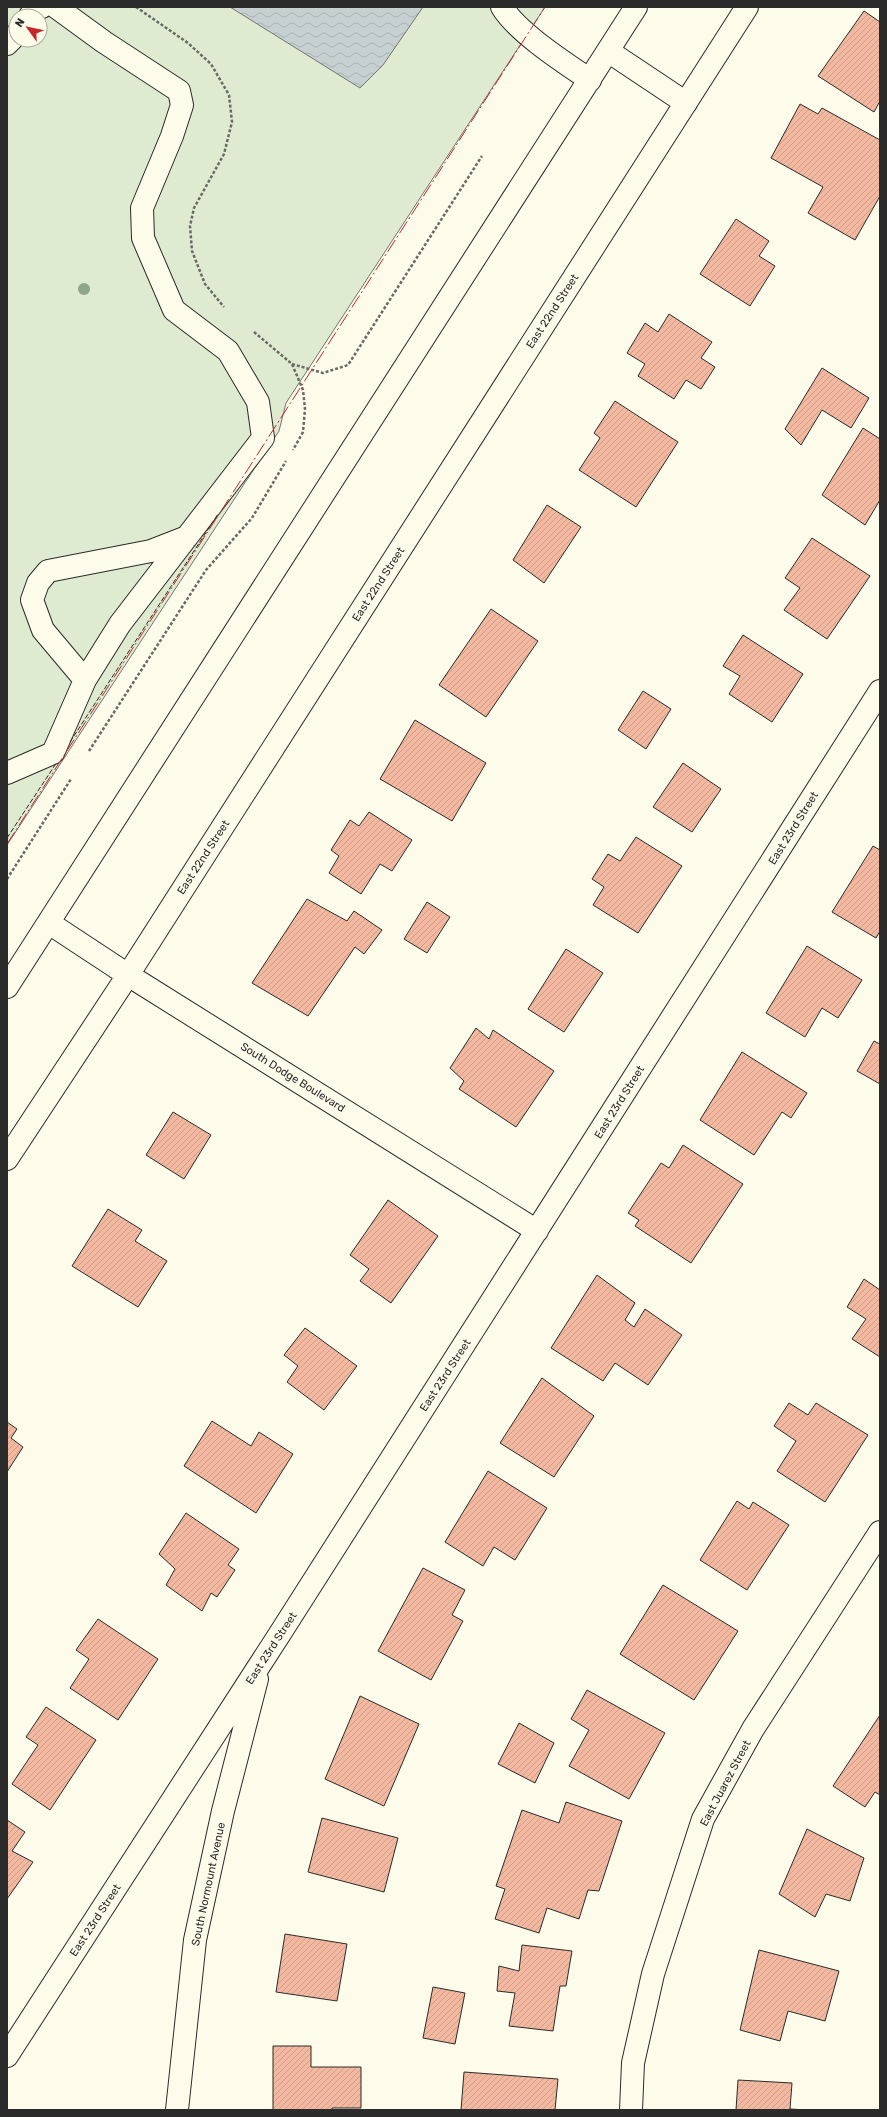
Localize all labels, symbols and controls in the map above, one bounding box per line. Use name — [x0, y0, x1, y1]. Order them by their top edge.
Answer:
north arrow — [8, 8, 48, 48]
text: N — [12, 16, 28, 30]
street label: East 22nd Street — [524, 271, 582, 351]
street label: East 22nd Street — [350, 544, 408, 624]
street label: East 23rd Street — [766, 789, 821, 867]
street label: East 22nd Street — [175, 817, 233, 897]
street label: South Dodge Boulevard — [238, 1040, 347, 1115]
street label: East 23rd Street — [592, 1063, 647, 1141]
street label: East 23rd Street — [417, 1336, 474, 1414]
street label: East 23rd Street — [243, 1609, 300, 1687]
street label: East Juarez Street — [697, 1738, 754, 1828]
street label: South Normount Avenue — [189, 1821, 228, 1947]
street label: East 23rd Street — [67, 1881, 124, 1959]

